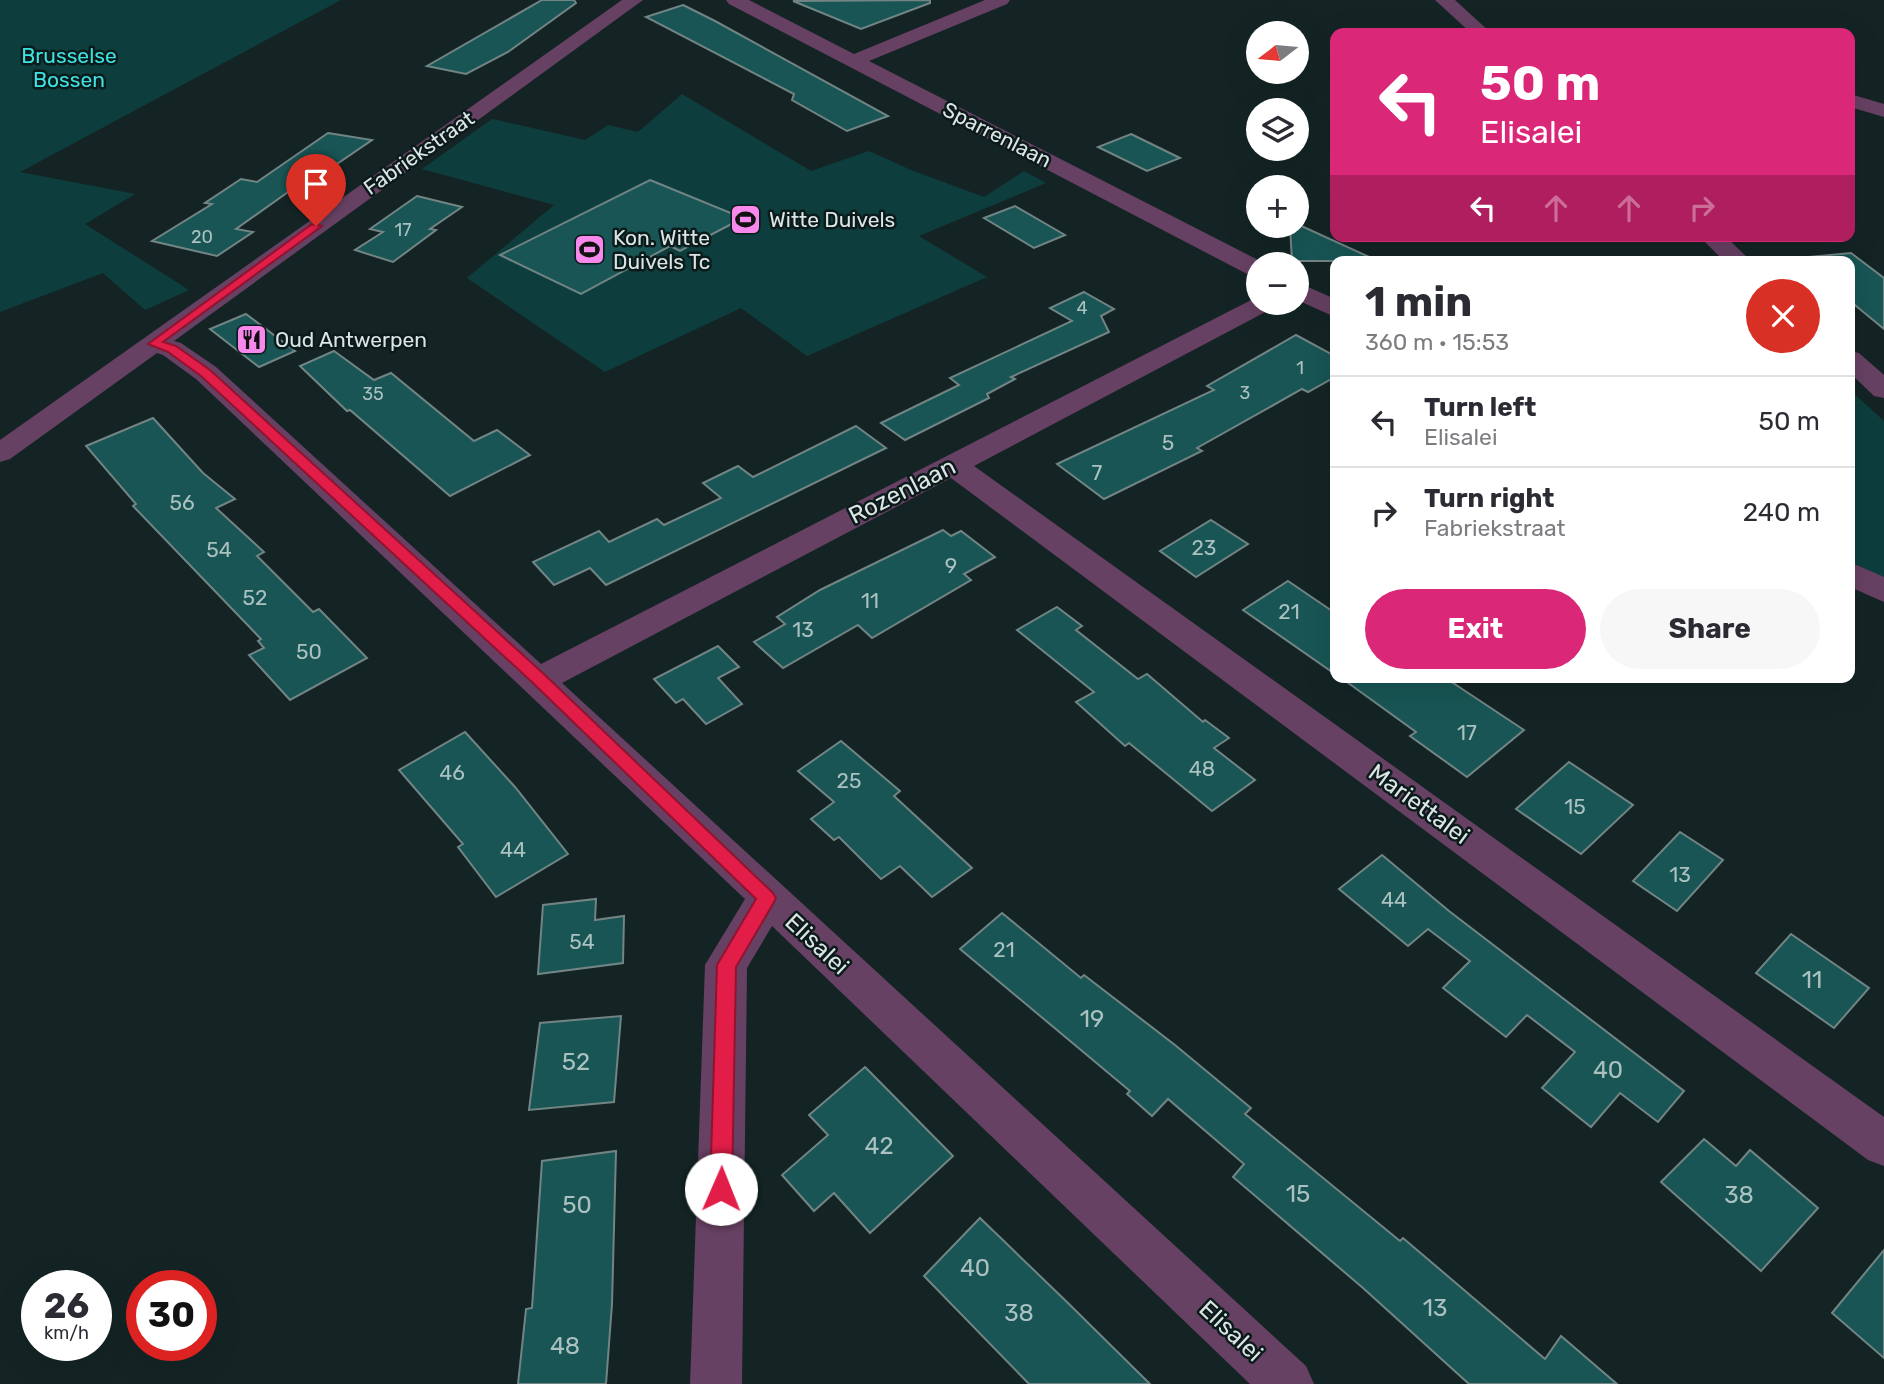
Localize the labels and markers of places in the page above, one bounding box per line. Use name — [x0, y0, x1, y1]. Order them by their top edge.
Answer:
pin — [286, 154, 346, 226]
sports icon: Witte Duivels — [729, 203, 763, 237]
place label: Witte Duivels — [769, 207, 895, 232]
place label: Kon. Witte Duivels Tc — [613, 225, 710, 274]
sports icon: Kon. Witte Duivels Tc — [573, 233, 607, 267]
restaurant icon: Oud Antwerpen — [235, 323, 269, 357]
place label: Oud Antwerpen — [275, 327, 427, 352]

